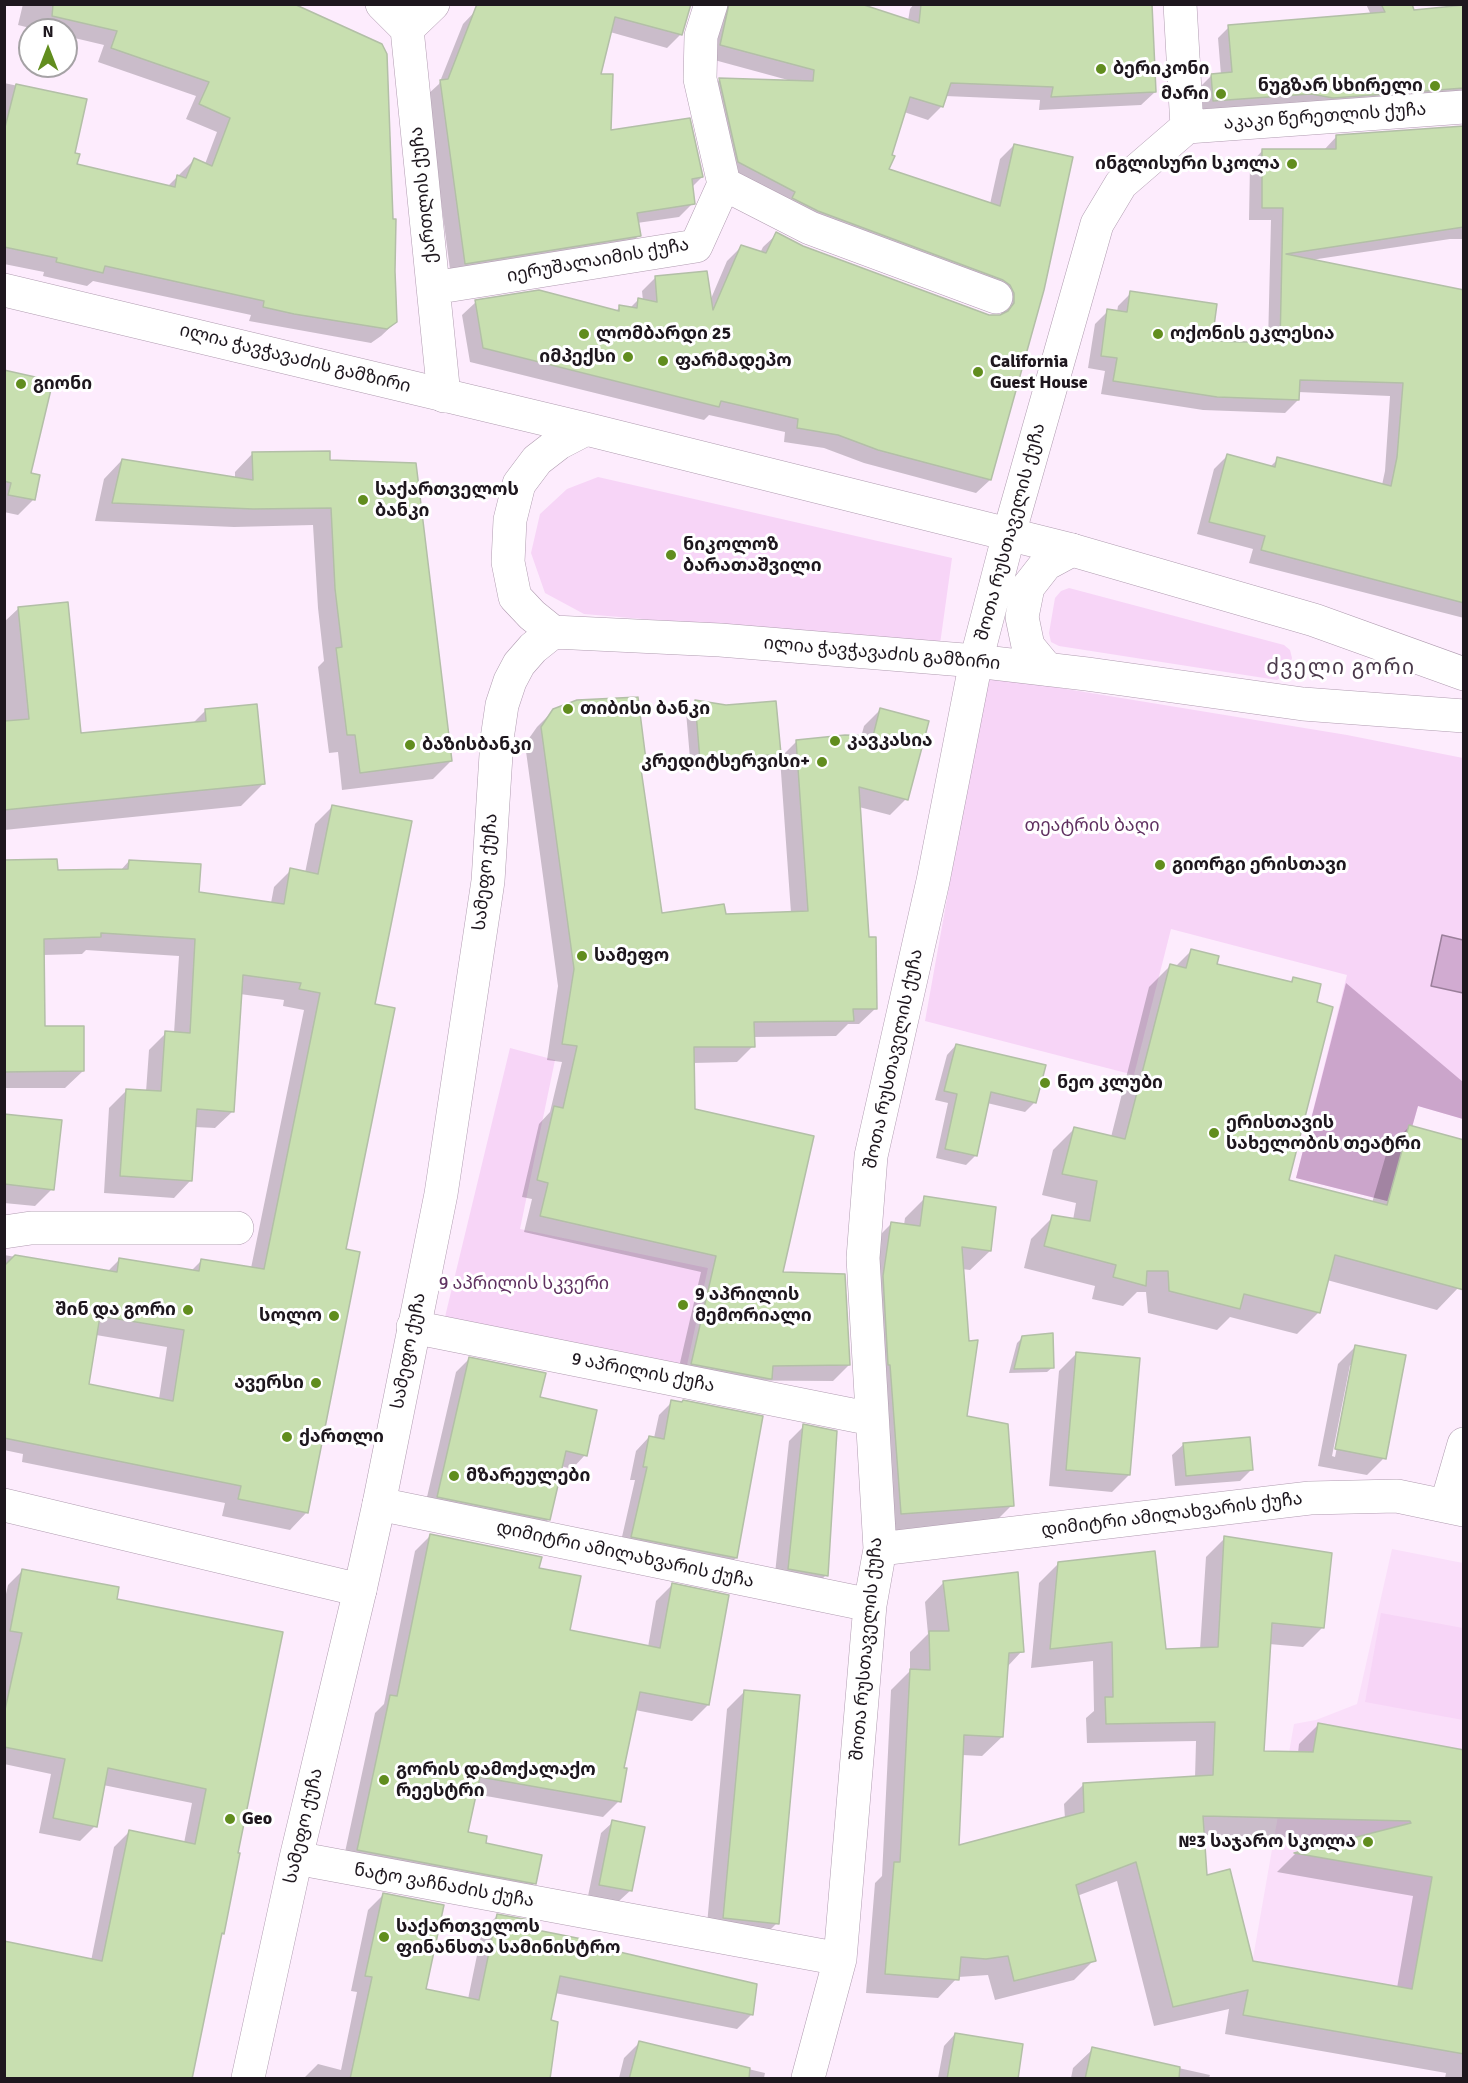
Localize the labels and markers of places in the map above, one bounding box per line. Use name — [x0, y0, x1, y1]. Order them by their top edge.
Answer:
place label: ბერიკონი — [1113, 58, 1209, 80]
marker: ბერიკონი — [1094, 62, 1108, 76]
place label: ნუგზარ სხირელი — [1258, 75, 1423, 97]
marker: ნუგზარ სხირელი — [1428, 79, 1442, 93]
place label: მარი — [1161, 83, 1209, 105]
marker: მარი — [1214, 87, 1228, 101]
place label: ინგლისური სკოლა — [1095, 153, 1280, 175]
marker: ინგლისური სკოლა — [1285, 157, 1299, 171]
place label: ლომბარდი 25 — [596, 323, 731, 345]
place label: ოქონის ეკლესია — [1170, 323, 1335, 345]
marker: ლომბარდი 25 — [577, 327, 591, 341]
marker: ოქონის ეკლესია — [1151, 327, 1165, 341]
place label: იმპექსი — [539, 346, 616, 368]
marker: იმპექსი — [621, 350, 635, 364]
place label: ფარმადეპო — [675, 350, 792, 372]
place label: California Guest House — [990, 351, 1088, 394]
marker: ფარმადეპო — [656, 354, 670, 368]
marker: California Guest House — [971, 365, 985, 379]
place label: გიონი — [33, 373, 92, 395]
marker: გიონი — [14, 377, 28, 391]
place label: საქართველოს ბანკი — [375, 479, 519, 522]
marker: საქართველოს ბანკი — [356, 493, 370, 507]
place label: ნიკოლოზ ბარათაშვილი — [683, 534, 822, 576]
marker: ნიკოლოზ ბარათაშვილი — [664, 548, 678, 562]
place label: თიბისი ბანკი — [580, 698, 710, 720]
marker: თიბისი ბანკი — [561, 702, 575, 716]
place label: კავკასია — [847, 730, 933, 752]
place label: ბაზისბანკი — [422, 734, 532, 756]
marker: კავკასია — [828, 734, 842, 748]
marker: ბაზისბანკი — [403, 738, 417, 752]
place label: კრედიტსერვისი+ — [641, 751, 810, 773]
marker: კრედიტსერვისი+ — [815, 755, 829, 769]
place label: გიორგი ერისთავი — [1172, 854, 1347, 876]
marker: გიორგი ერისთავი — [1153, 858, 1167, 872]
place label: სამეფო — [594, 945, 669, 967]
marker: სამეფო — [575, 949, 589, 963]
place label: ნეო კლუბი — [1057, 1072, 1163, 1094]
marker: ნეო კლუბი — [1038, 1076, 1052, 1090]
place label: ერისთავის სახელობის თეატრი — [1226, 1112, 1421, 1154]
marker: ერისთავის სახელობის თეატრი — [1207, 1126, 1221, 1140]
place label: 9 აპრილის მემორიალი — [695, 1284, 812, 1326]
marker: 9 აპრილის მემორიალი — [676, 1298, 690, 1312]
place label: შინ და გორი — [55, 1299, 176, 1321]
marker: შინ და გორი — [181, 1303, 195, 1317]
place label: სოლო — [259, 1305, 322, 1327]
marker: სოლო — [327, 1309, 341, 1323]
place label: ავერსი — [234, 1372, 304, 1394]
marker: ავერსი — [309, 1376, 323, 1390]
place label: ქართლი — [299, 1426, 384, 1448]
marker: ქართლი — [280, 1430, 294, 1444]
place label: მზარეულები — [466, 1465, 590, 1487]
marker: მზარეულები — [447, 1469, 461, 1483]
place label: გორის დამოქალაქო რეესტრი — [396, 1759, 596, 1802]
marker: გორის დამოქალაქო რეესტრი — [377, 1773, 391, 1787]
place label: Geo — [242, 1808, 272, 1830]
marker: Geo — [223, 1812, 237, 1826]
place label: №3 საჯარო სკოლა — [1178, 1831, 1356, 1853]
marker: №3 საჯარო სკოლა — [1361, 1835, 1375, 1849]
place label: საქართველოს ფინანსთა სამინისტრო — [396, 1916, 621, 1958]
marker: საქართველოს ფინანსთა სამინისტრო — [377, 1930, 391, 1944]

